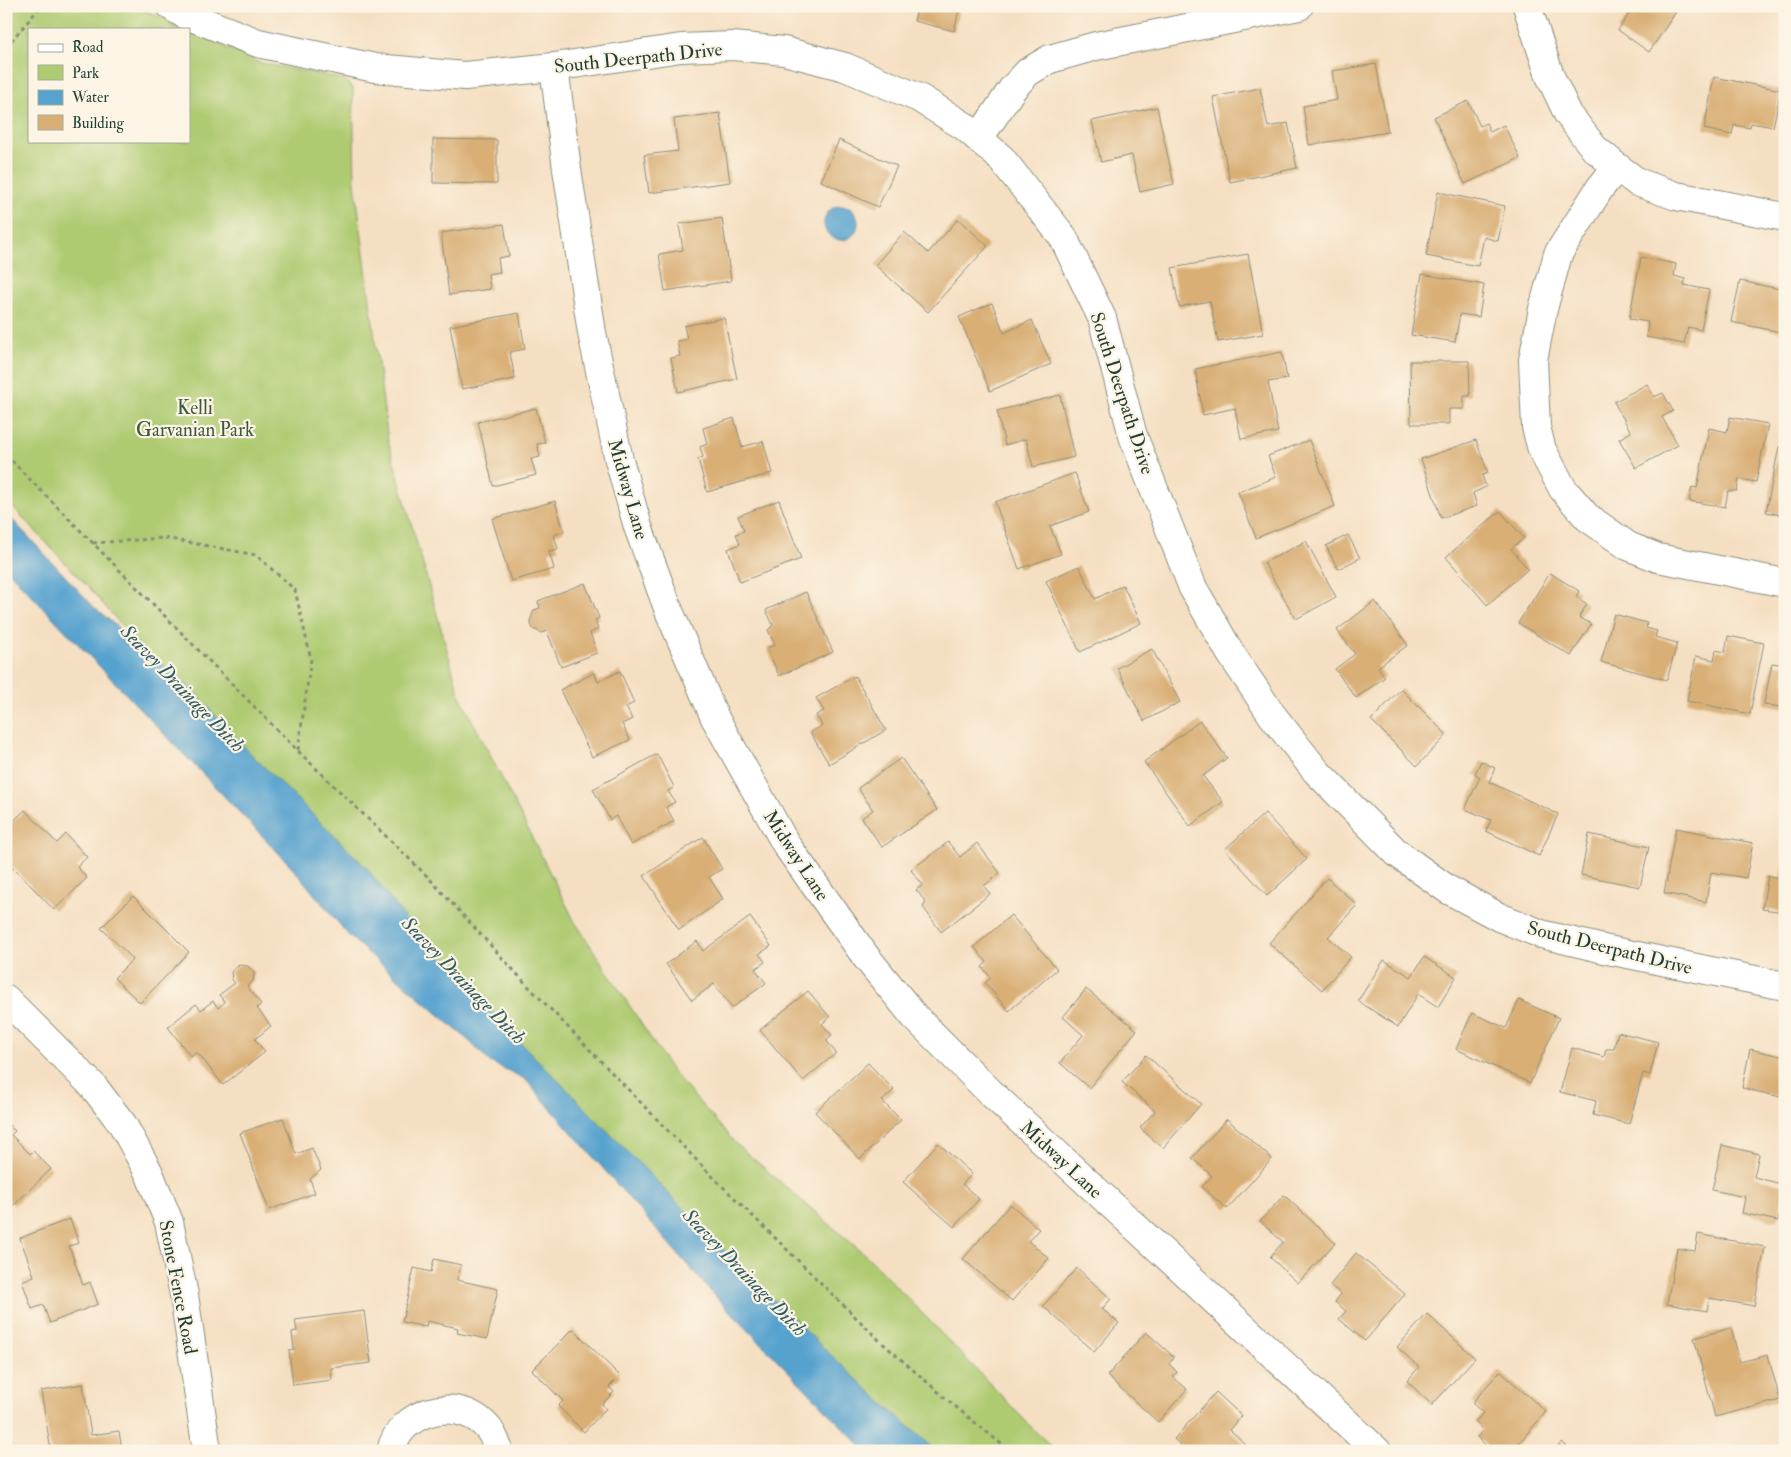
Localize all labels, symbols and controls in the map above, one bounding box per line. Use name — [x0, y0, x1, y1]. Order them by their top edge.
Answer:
legend — [28, 28, 190, 142]
street label: South Deerpath Drive — [553, 37, 724, 80]
text: Road — [72, 38, 104, 57]
text: Park — [72, 64, 99, 83]
text: Water — [71, 88, 109, 107]
text: Building — [72, 114, 124, 133]
street label: South Deerpath Drive — [1084, 309, 1160, 478]
park label: Kelli Garvanian Park — [136, 396, 254, 442]
street label: Midway Lane — [602, 436, 654, 542]
water label: Seavey Drainage Ditch — [115, 618, 250, 758]
street label: Midway Lane — [758, 806, 834, 906]
water label: Seavey Drainage Ditch — [396, 910, 531, 1050]
street label: South Deerpath Drive — [1525, 916, 1695, 981]
street label: Midway Lane — [1015, 1116, 1107, 1204]
water label: Seavey Drainage Ditch — [677, 1202, 812, 1342]
street label: Stone Fence Road — [153, 1218, 203, 1357]

